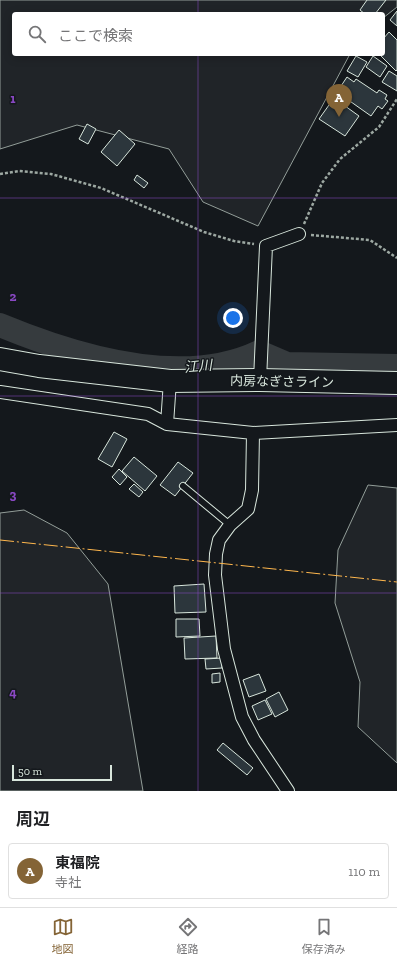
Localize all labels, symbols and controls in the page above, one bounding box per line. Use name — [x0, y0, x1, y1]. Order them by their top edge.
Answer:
search box — [12, 12, 385, 56]
icon: search — [26, 23, 48, 45]
text: ここで検索 — [58, 27, 133, 45]
pin: A — [326, 84, 352, 117]
text: 1 — [10, 91, 16, 106]
text: 2 — [10, 289, 17, 304]
your location — [223, 308, 243, 328]
water label: 江川 — [183, 357, 215, 376]
street label: 内房なぎさライン — [230, 373, 334, 390]
text: 3 — [10, 487, 17, 502]
text: 4 — [9, 685, 17, 700]
scale bar — [12, 763, 112, 782]
text: 50 m — [18, 765, 42, 778]
text: 周辺 — [16, 809, 50, 829]
text: 東福院 — [55, 854, 100, 872]
text: A — [26, 864, 34, 879]
text: 110 m — [348, 864, 380, 879]
text: 寺社 — [55, 875, 81, 890]
tab: 地図 — [52, 916, 74, 956]
tab: 経路 — [177, 916, 199, 956]
tab: 保存済み — [302, 916, 346, 956]

